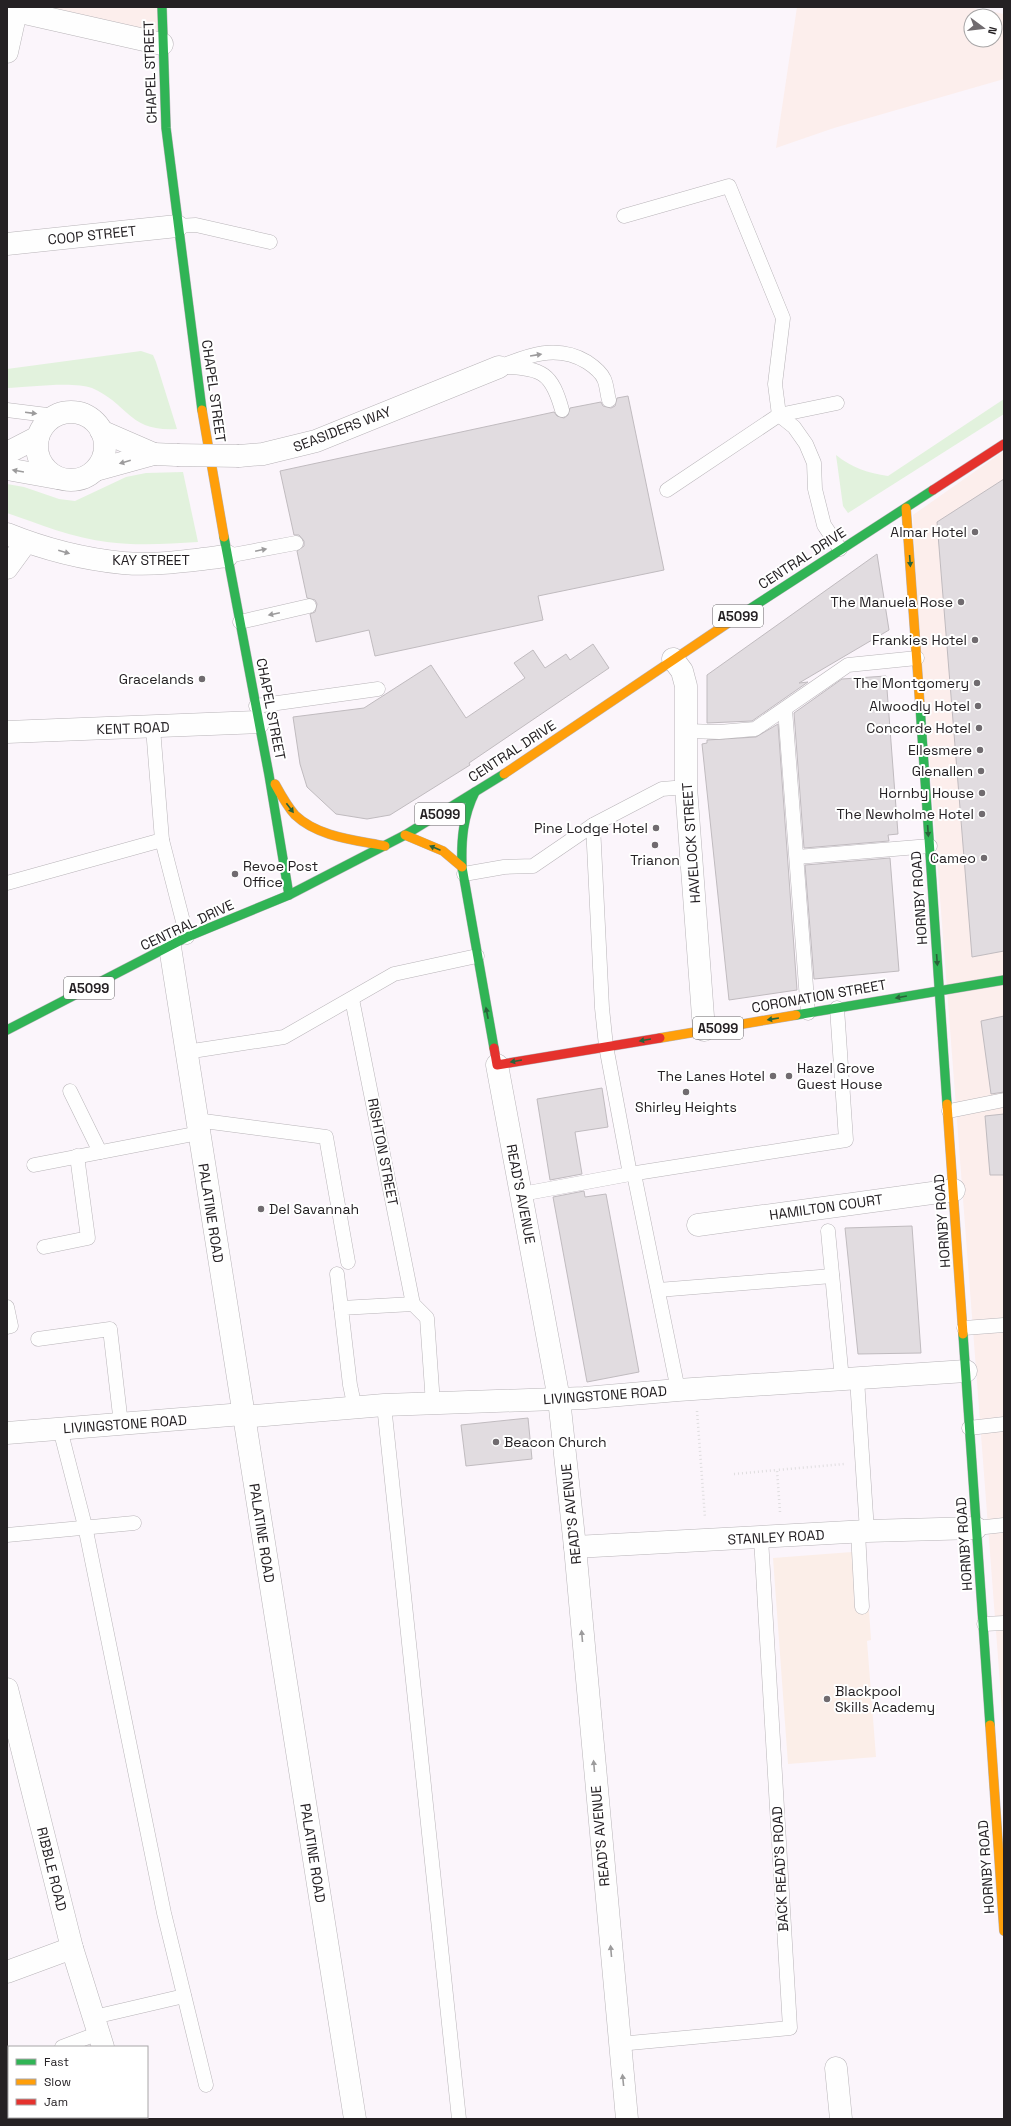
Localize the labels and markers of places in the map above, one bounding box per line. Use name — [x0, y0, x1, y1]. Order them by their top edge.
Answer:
place label: Almar Hotel — [890, 523, 967, 541]
marker: Almar Hotel — [970, 527, 980, 537]
place label: The Manuela Rose — [831, 593, 953, 611]
marker: The Manuela Rose — [956, 597, 966, 607]
place label: Frankies Hotel — [872, 631, 967, 649]
marker: Frankies Hotel — [970, 635, 980, 645]
place label: Gracelands — [119, 670, 194, 688]
marker: Gracelands — [197, 674, 207, 684]
place label: The Montgomery — [853, 674, 969, 692]
marker: The Montgomery — [972, 678, 982, 688]
place label: Alwoodly Hotel — [869, 697, 970, 715]
marker: Alwoodly Hotel — [973, 701, 983, 711]
place label: Concorde Hotel — [866, 719, 971, 737]
marker: Concorde Hotel — [974, 723, 984, 733]
place label: Ellesmere — [908, 741, 972, 759]
marker: Ellesmere — [975, 745, 985, 755]
place label: Glenallen — [912, 762, 973, 780]
marker: Glenallen — [976, 766, 986, 776]
place label: Hornby House — [879, 784, 974, 802]
marker: Hornby House — [977, 788, 987, 798]
place label: The Newholme Hotel — [837, 805, 974, 823]
marker: The Newholme Hotel — [977, 809, 987, 819]
place label: Pine Lodge Hotel — [534, 819, 648, 837]
marker: Pine Lodge Hotel — [651, 823, 661, 833]
marker: Trianon — [650, 840, 660, 850]
place label: Cameo — [930, 849, 976, 867]
place label: Trianon — [630, 851, 680, 869]
marker: Cameo — [979, 853, 989, 863]
place label: Revoe Post Office — [243, 857, 318, 891]
marker: Revoe Post Office — [230, 869, 240, 879]
place label: Hazel Grove Guest House — [797, 1059, 882, 1093]
place label: The Lanes Hotel — [657, 1067, 765, 1085]
marker: The Lanes Hotel — [768, 1071, 778, 1081]
marker: Hazel Grove Guest House — [784, 1071, 794, 1081]
marker: Shirley Heights — [681, 1087, 691, 1097]
place label: Shirley Heights — [635, 1098, 737, 1116]
place label: Del Savannah — [269, 1200, 359, 1218]
marker: Del Savannah — [256, 1204, 266, 1214]
place label: Beacon Church — [504, 1433, 607, 1451]
marker: Beacon Church — [491, 1437, 501, 1447]
place label: Blackpool Skills Academy — [835, 1682, 935, 1716]
marker: Blackpool Skills Academy — [822, 1694, 832, 1704]

